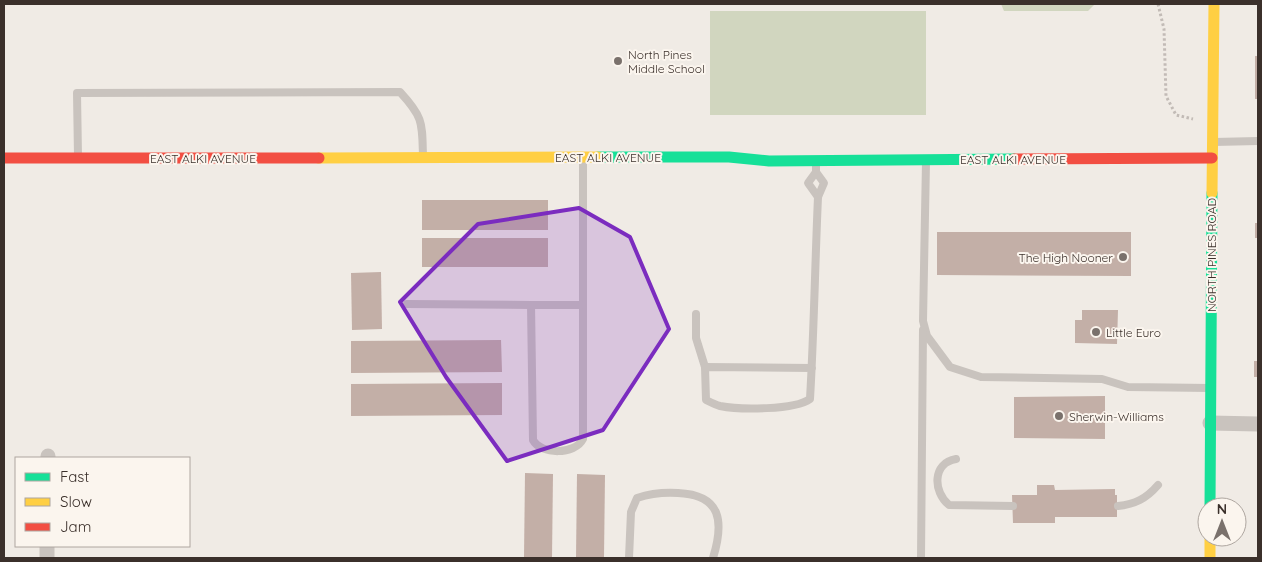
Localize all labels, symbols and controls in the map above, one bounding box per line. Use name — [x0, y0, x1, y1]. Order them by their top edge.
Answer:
place label: North Pines Middle School — [628, 47, 705, 76]
marker: North Pines Middle School — [612, 55, 624, 67]
street label: EAST ALKI AVENUE — [555, 150, 661, 165]
street label: EAST ALKI AVENUE — [150, 151, 256, 166]
street label: EAST ALKI AVENUE — [960, 152, 1066, 167]
street label: NORTH PINES ROAD — [1204, 198, 1219, 312]
place label: The High Nooner — [1019, 250, 1113, 265]
marker: The High Nooner — [1117, 251, 1129, 263]
place label: Little Euro — [1106, 325, 1161, 340]
marker: Little Euro — [1090, 326, 1102, 338]
place label: Sherwin-Williams — [1069, 409, 1164, 424]
marker: Sherwin-Williams — [1053, 410, 1065, 422]
legend — [15, 457, 190, 547]
text: Fast — [60, 467, 89, 486]
text: Slow — [60, 492, 92, 511]
north arrow — [1197, 497, 1247, 547]
text: N — [1217, 500, 1227, 518]
text: Jam — [60, 517, 91, 536]

